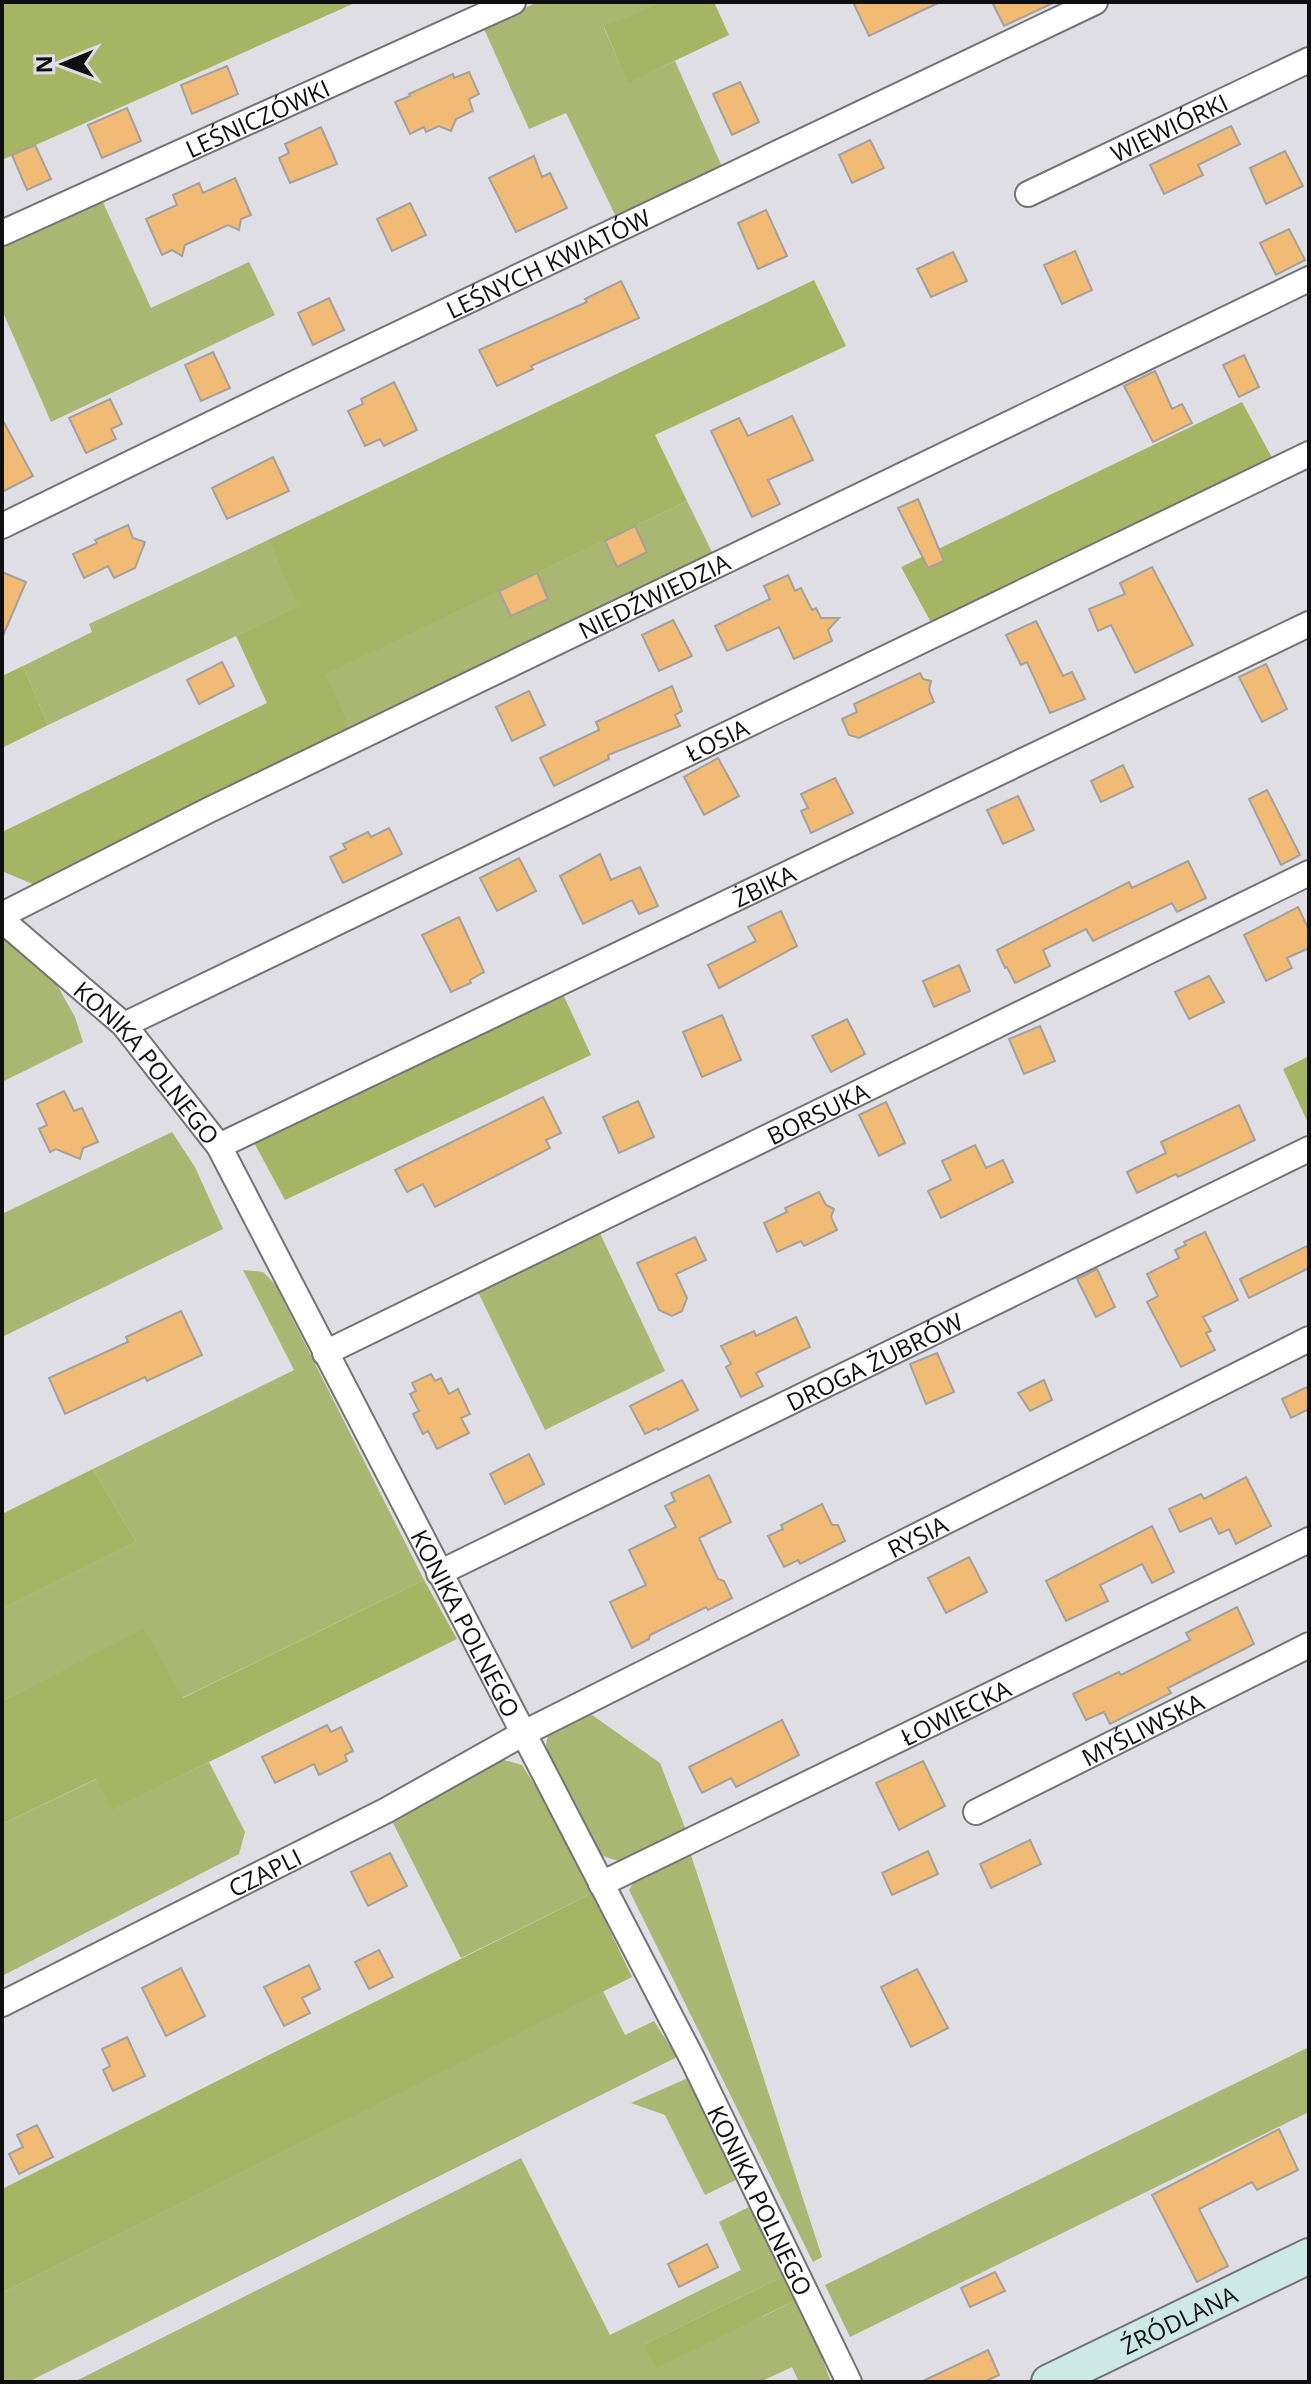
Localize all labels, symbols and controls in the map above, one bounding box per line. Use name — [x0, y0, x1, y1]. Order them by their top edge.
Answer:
north arrow — [24, 24, 104, 104]
text: N — [28, 55, 58, 74]
street label: LEŚNICZÓWKI — [180, 71, 335, 165]
street label: WIEWIÓRKI — [1105, 85, 1233, 169]
street label: LEŚNYCH KWIATÓW — [440, 200, 655, 325]
street label: NIEDŹWIEDZIA — [573, 544, 736, 646]
street label: ŁOSIA — [680, 710, 755, 769]
street label: ŻBIKA — [727, 856, 801, 914]
street label: KONIKA POLNEGO — [67, 973, 228, 1151]
street label: BORSUKA — [761, 1074, 875, 1152]
street label: DROGA ŻUBRÓW — [780, 1304, 968, 1418]
street label: RYSIA — [881, 1506, 953, 1565]
street label: KONIKA POLNEGO — [404, 1523, 529, 1723]
street label: ŁOWIECKA — [895, 1671, 1017, 1753]
street label: MYŚLIWSKA — [1076, 1684, 1210, 1773]
street label: CZAPLI — [222, 1839, 307, 1904]
street label: KONIKA POLNEGO — [701, 2099, 821, 2301]
street label: ŹRÓDLANA — [1115, 2277, 1243, 2361]

